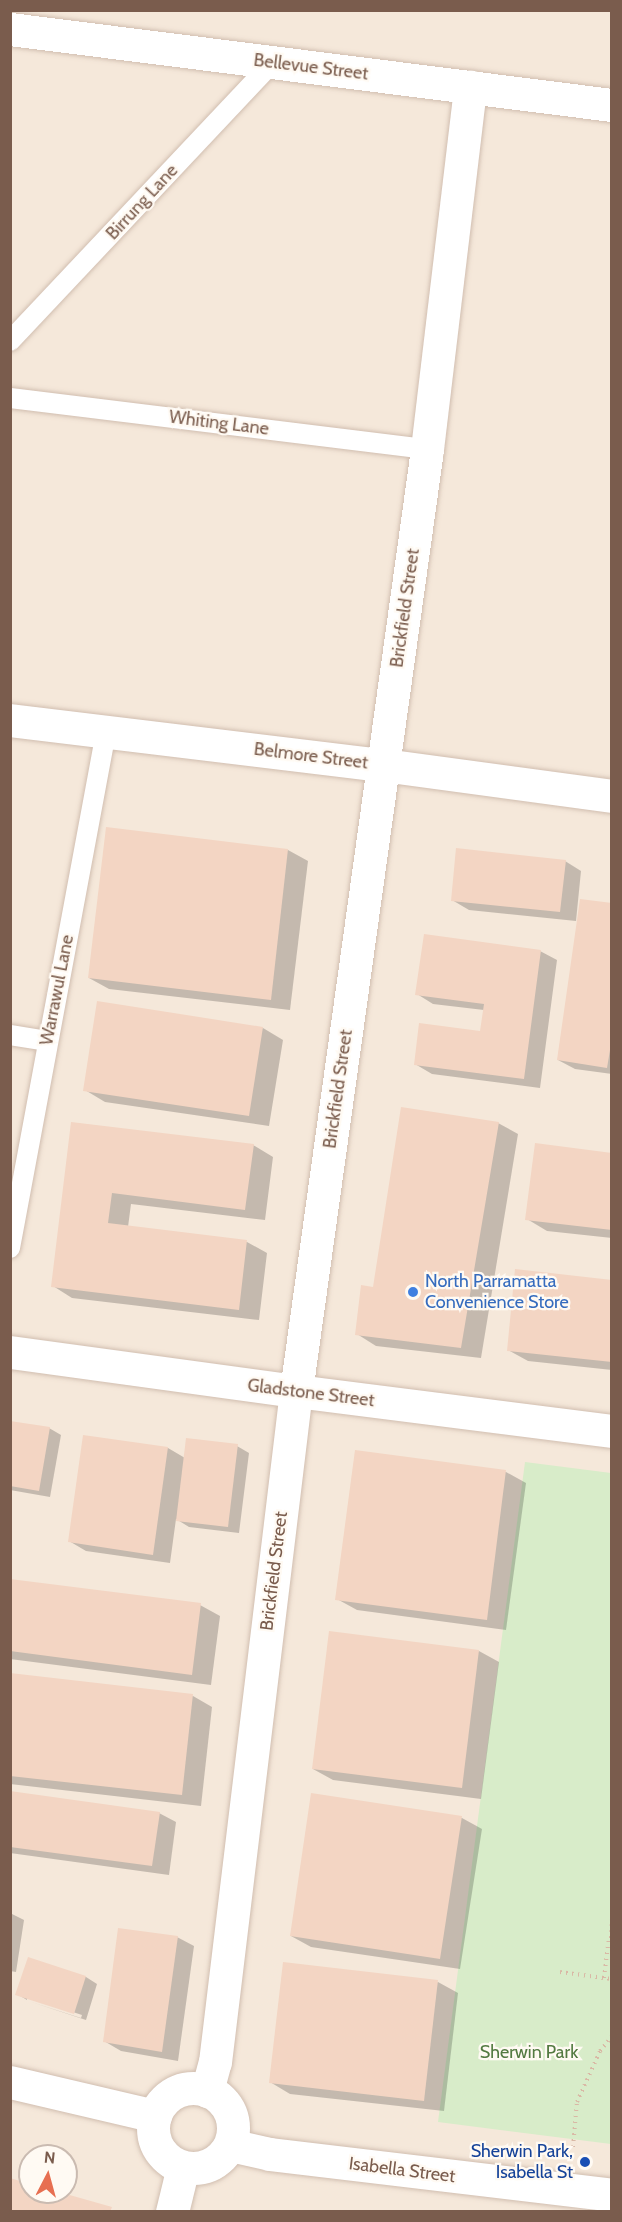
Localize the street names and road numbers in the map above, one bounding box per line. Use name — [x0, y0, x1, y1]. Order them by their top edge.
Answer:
street label: Bellevue Street — [252, 49, 370, 85]
street label: Birrung Lane — [102, 160, 182, 244]
street label: Whiting Lane — [168, 406, 270, 440]
street label: Brickfield Street — [386, 547, 424, 669]
street label: Belmore Street — [253, 738, 369, 774]
street label: Warrawul Lane — [36, 933, 78, 1047]
street label: Brickfield Street — [319, 1028, 357, 1150]
street label: Gladstone Street — [246, 1374, 376, 1412]
street label: Brickfield Street — [256, 1510, 292, 1632]
street label: Isabella Street — [348, 2153, 456, 2187]

